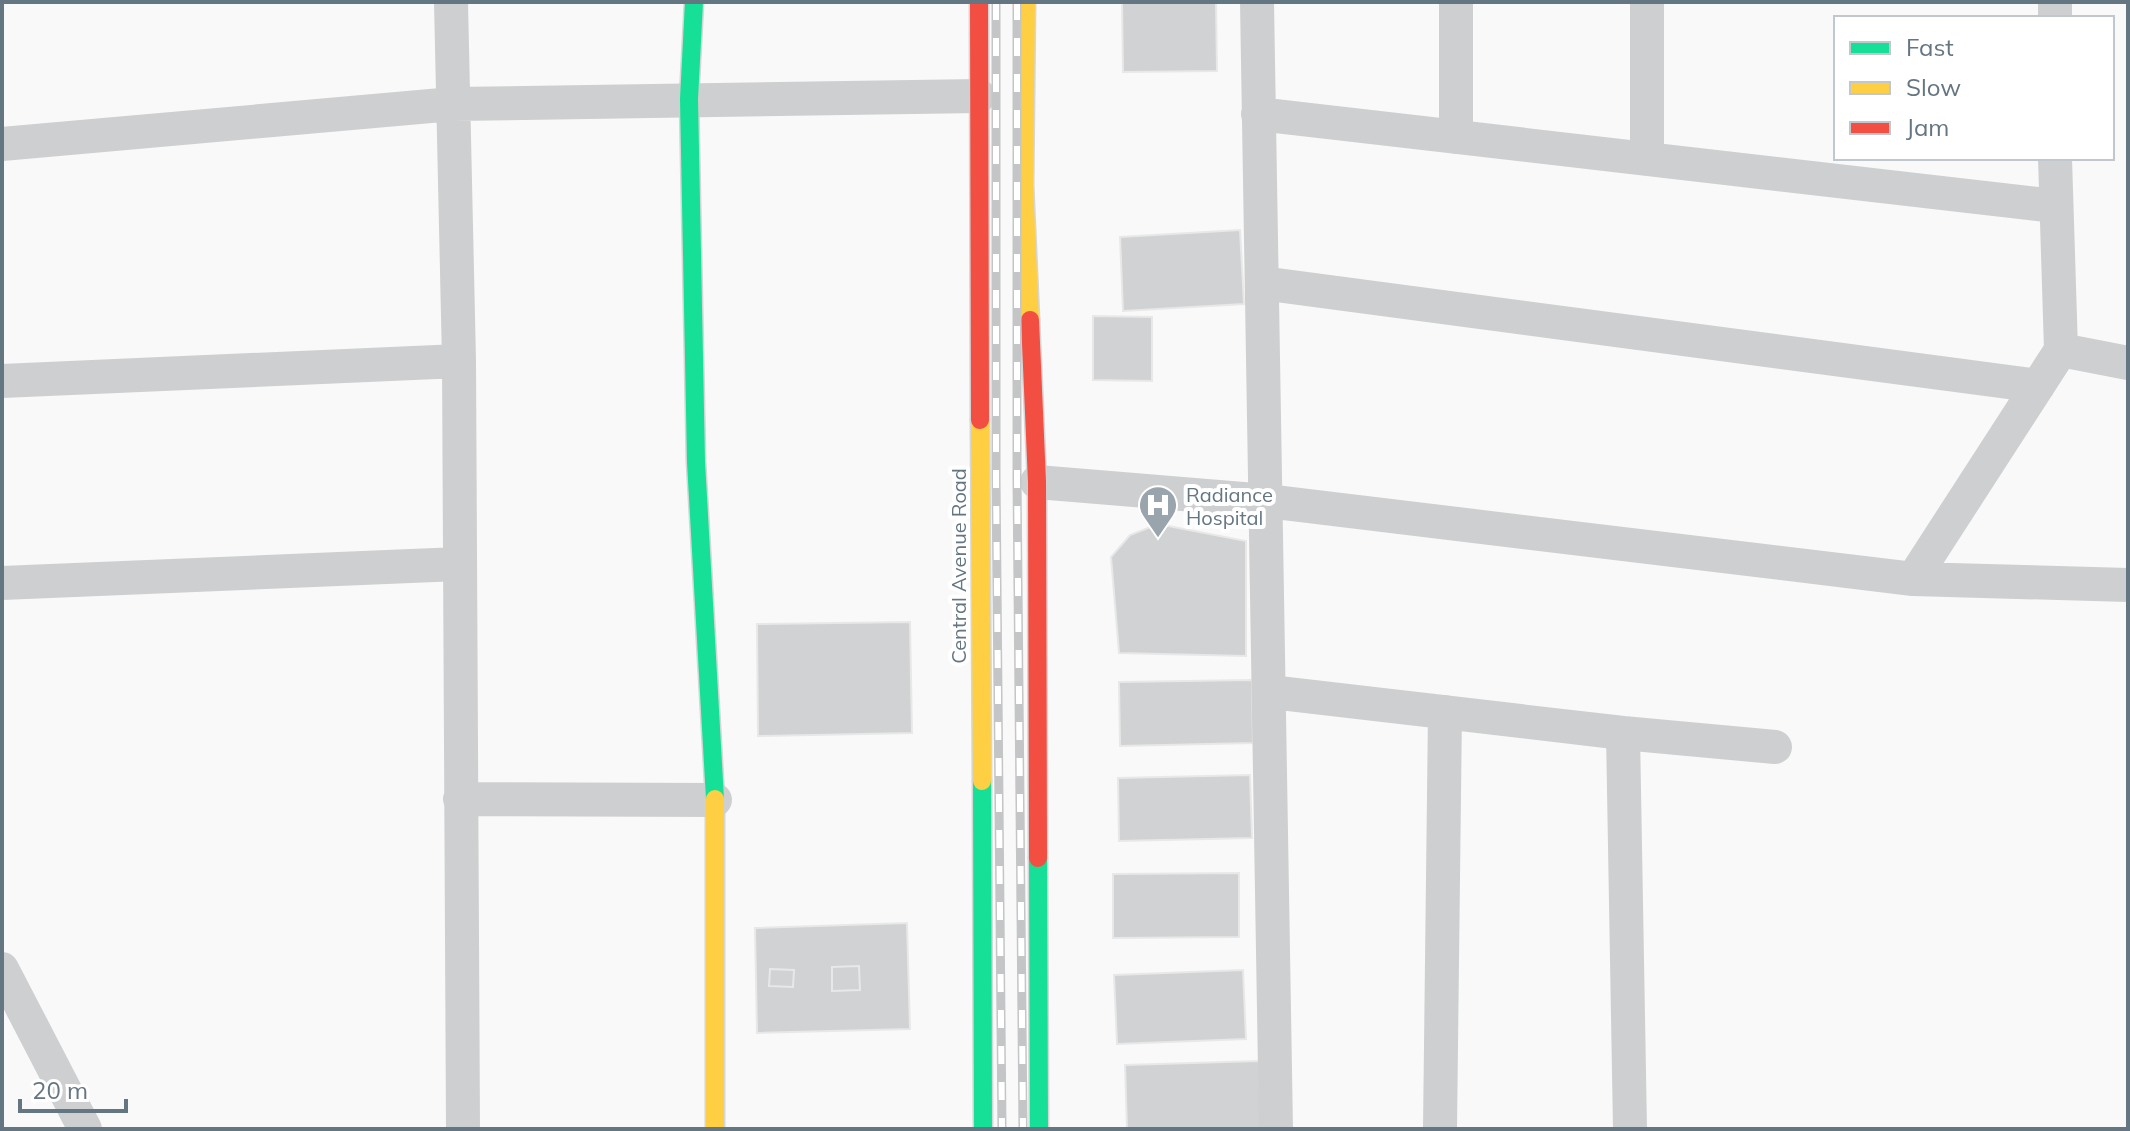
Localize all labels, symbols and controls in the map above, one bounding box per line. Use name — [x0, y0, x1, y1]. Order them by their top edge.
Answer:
legend — [1834, 16, 2114, 160]
text: Fast — [1906, 32, 1954, 62]
text: Slow — [1906, 72, 1961, 102]
text: Jam — [1906, 112, 1949, 142]
street label: Central Avenue Road — [946, 468, 971, 664]
place label: Radiance Hospital — [1186, 482, 1273, 530]
hospital icon: Radiance Hospital — [1137, 484, 1179, 539]
scale bar — [20, 1063, 126, 1113]
text: 20 m — [32, 1075, 88, 1105]

